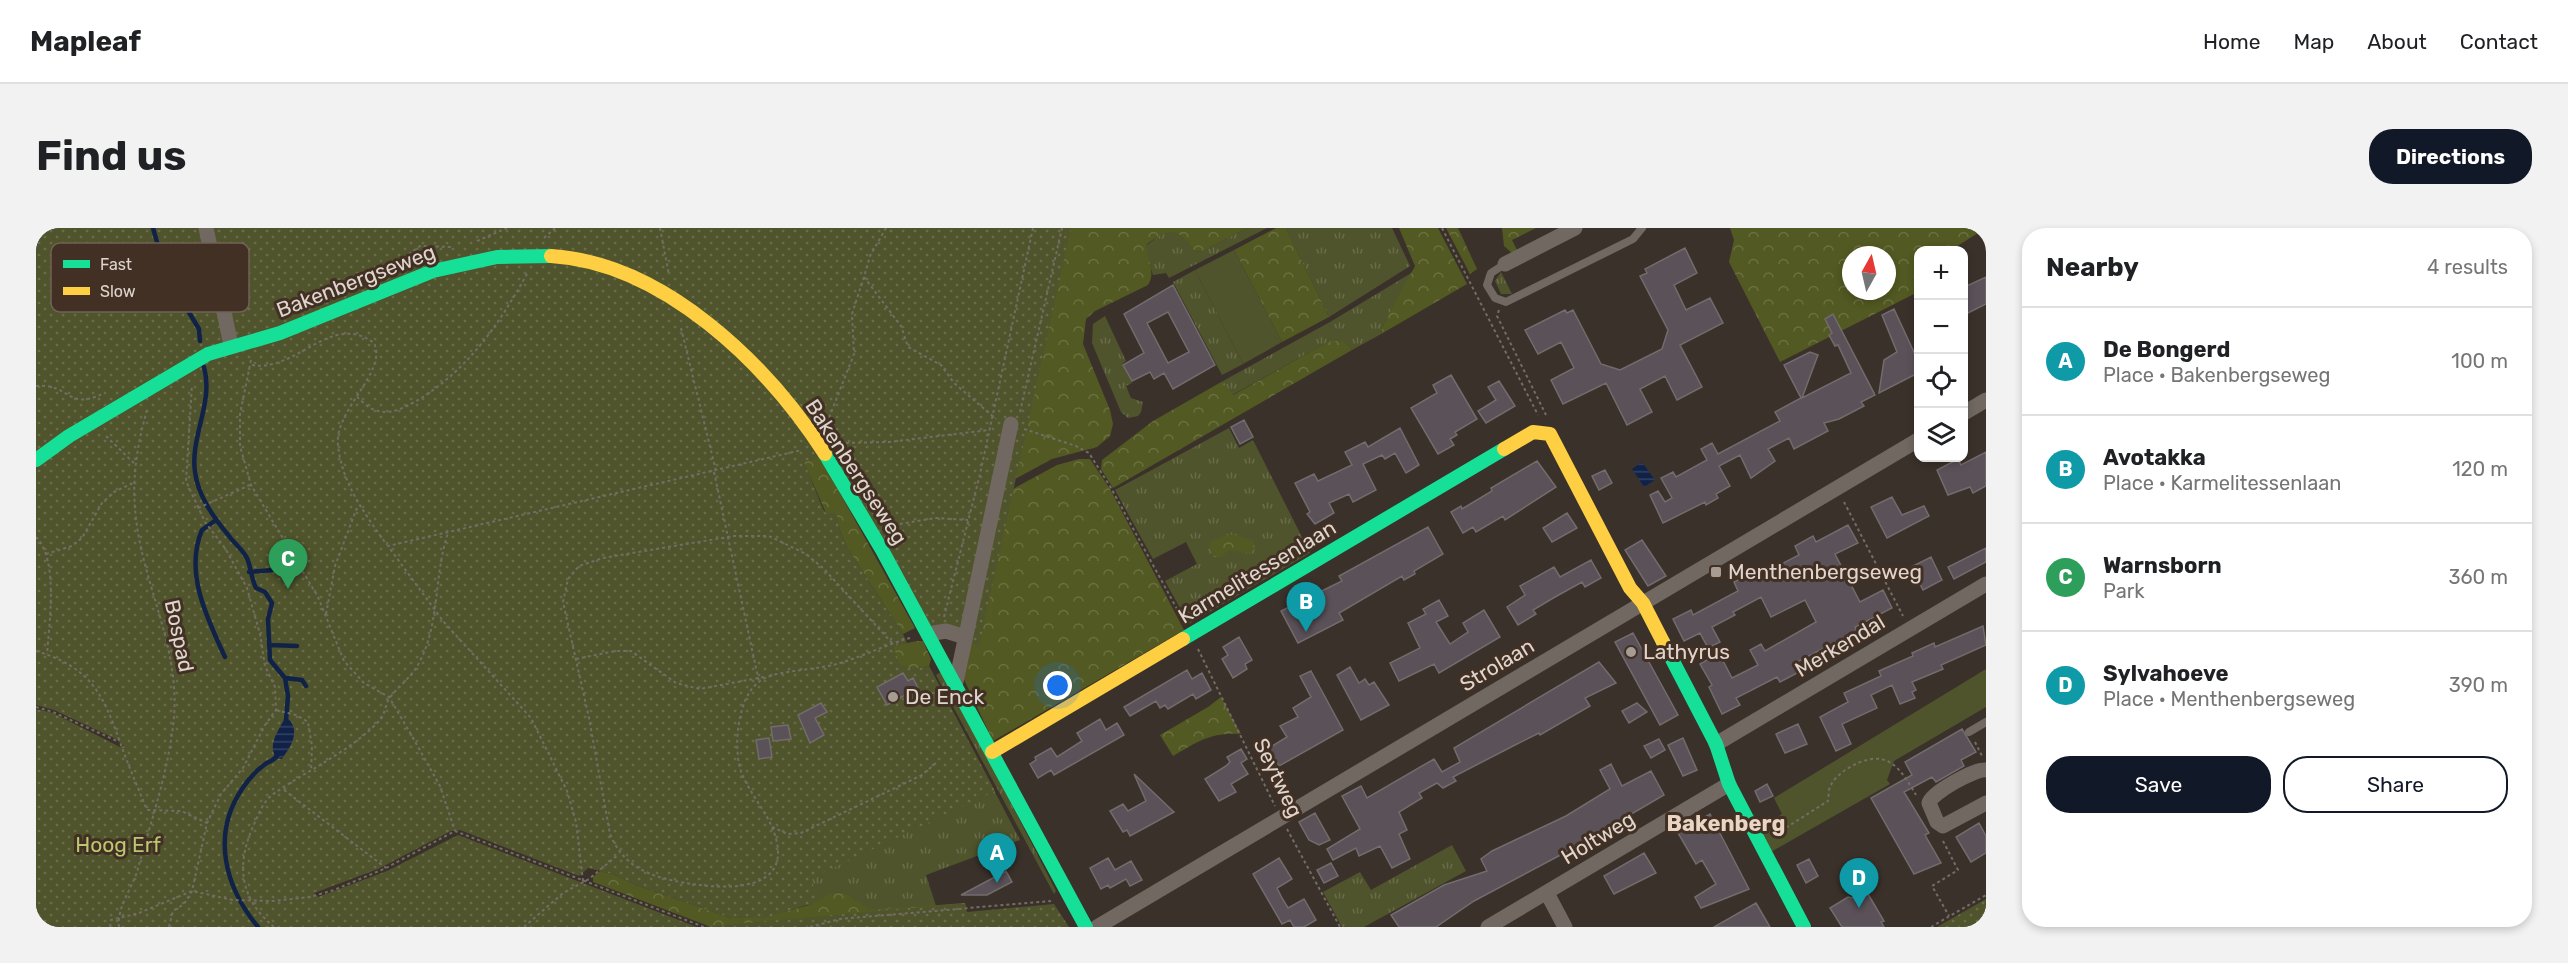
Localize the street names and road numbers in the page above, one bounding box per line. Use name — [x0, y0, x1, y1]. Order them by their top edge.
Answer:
street label: Bakenbergseweg — [273, 239, 439, 322]
street label: Bakenbergseweg — [800, 394, 913, 549]
street label: Karmelitessenlaan — [1173, 515, 1340, 629]
street label: Bospad — [160, 597, 199, 674]
street label: Merkendal — [1790, 609, 1889, 682]
street label: Strolaan — [1455, 633, 1538, 696]
street label: Seytweg — [1249, 734, 1308, 821]
street label: Holtweg — [1556, 806, 1639, 869]

